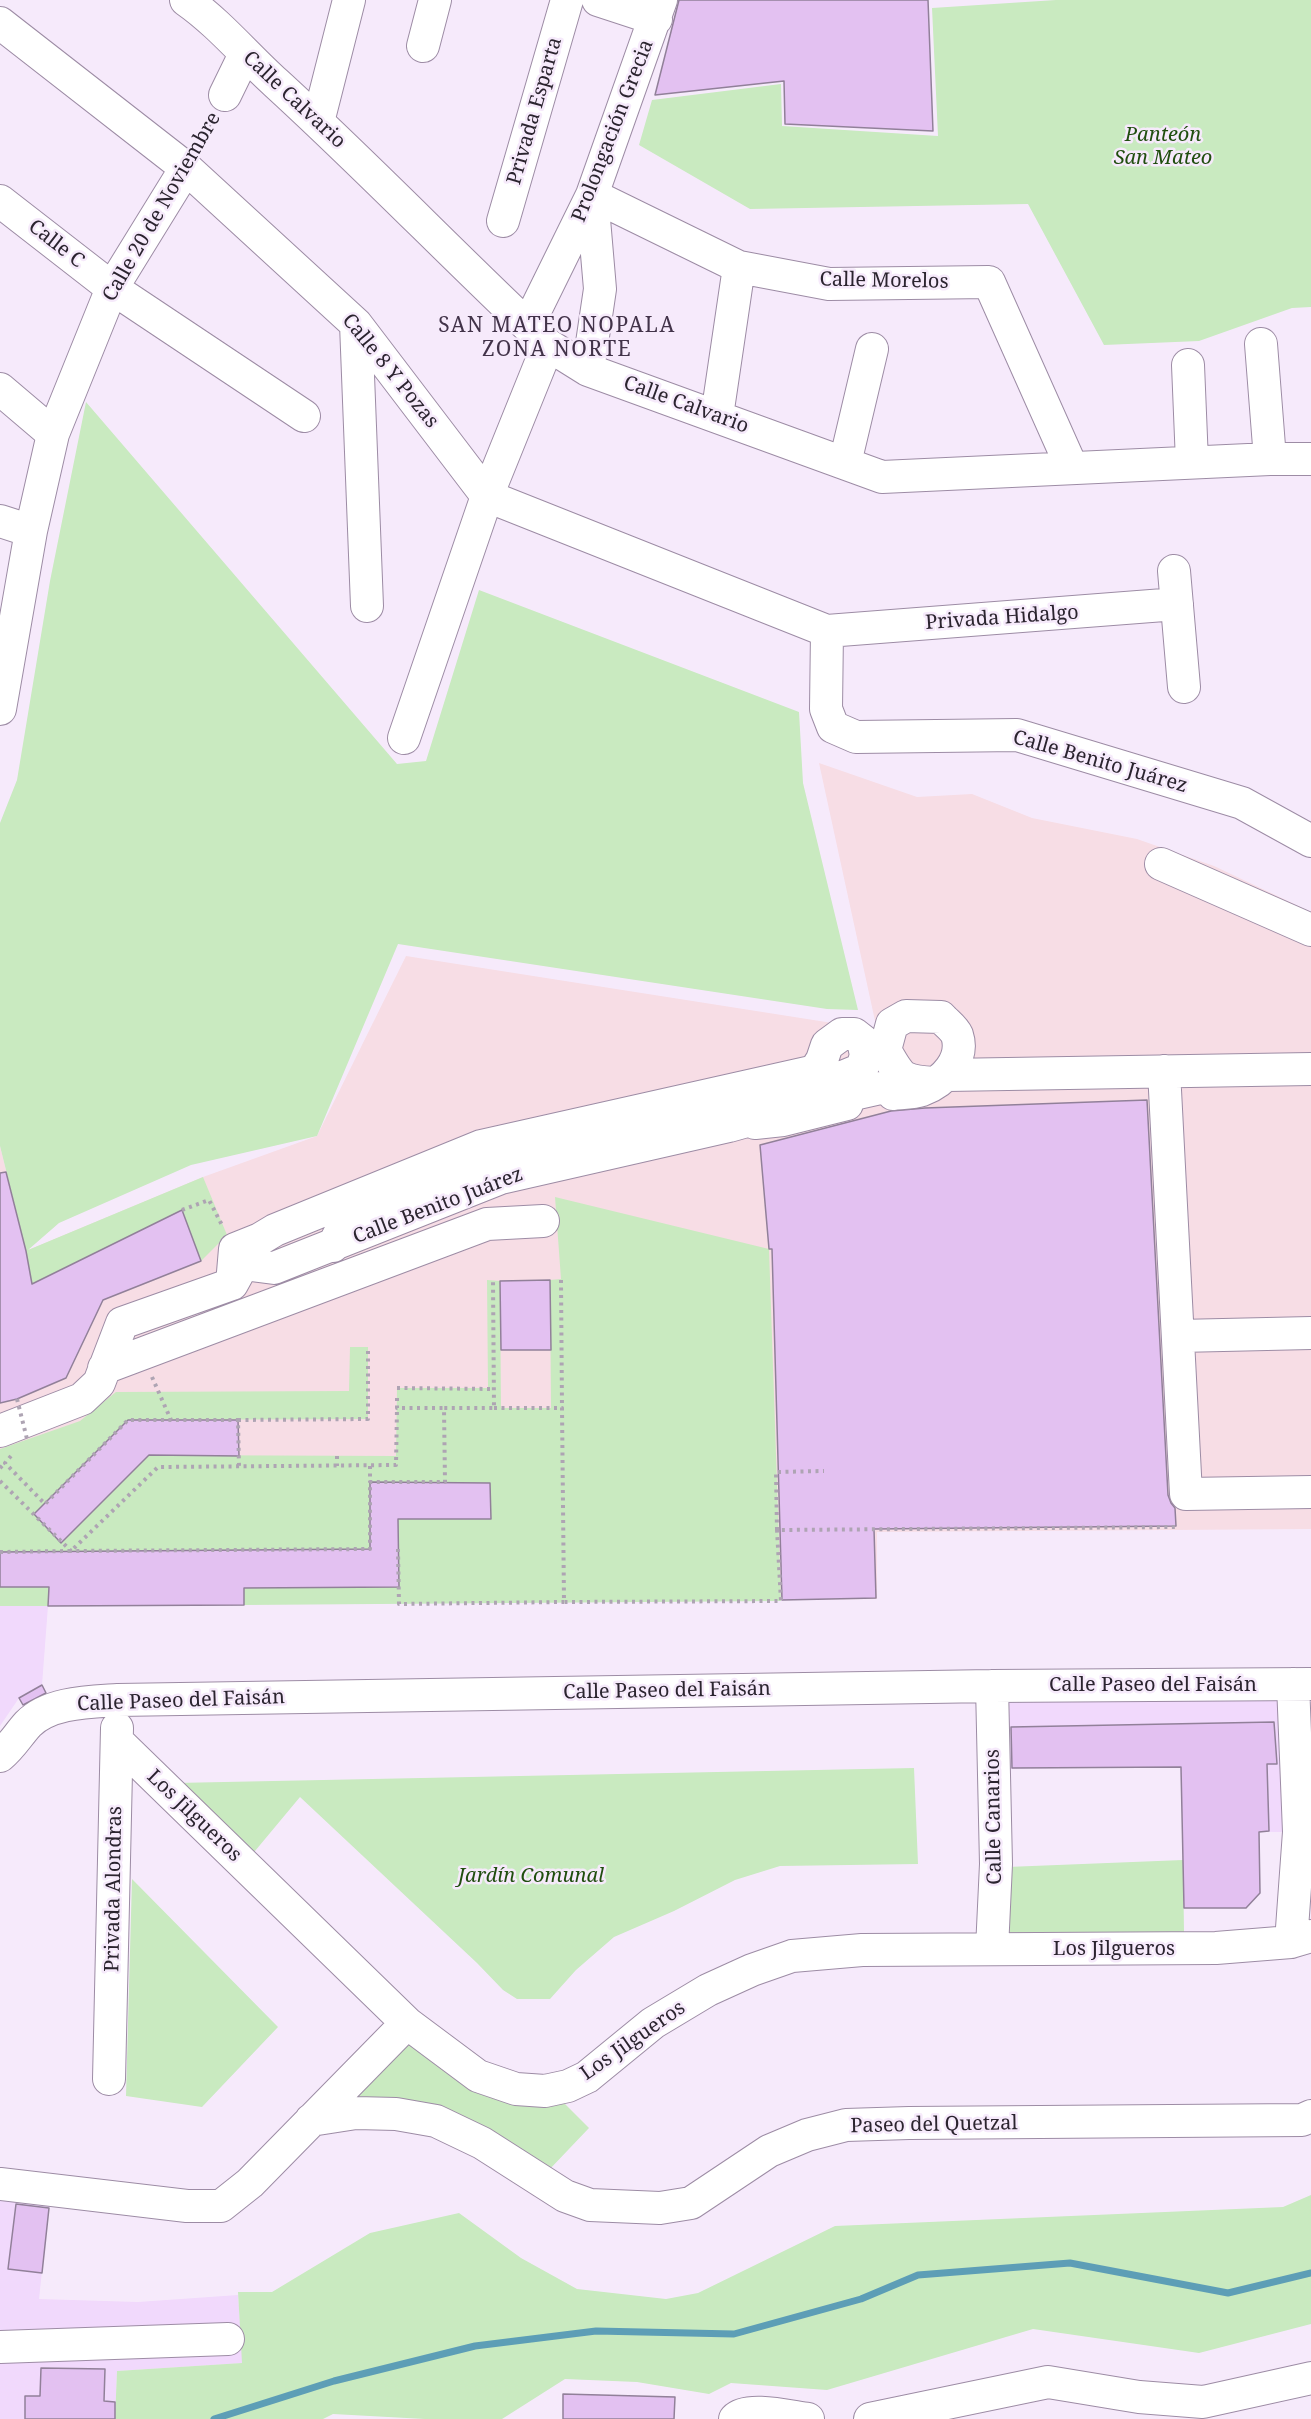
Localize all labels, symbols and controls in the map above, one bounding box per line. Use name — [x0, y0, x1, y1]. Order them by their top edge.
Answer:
street label: Privada Esparta — [502, 35, 568, 187]
street label: Prolongación Grecia — [567, 36, 659, 226]
street label: Calle Calvario — [238, 46, 350, 154]
street label: Calle 20 de Noviembre — [98, 108, 226, 306]
park label: Panteón San Mateo — [1114, 123, 1212, 170]
street label: Calle C — [23, 215, 89, 273]
street label: Calle Morelos — [819, 268, 949, 294]
street label: Calle 8 Y Pozas — [337, 309, 443, 433]
district label: SAN MATEO NOPALA ZONA NORTE — [438, 313, 676, 363]
street label: Calle Calvario — [620, 371, 752, 439]
street label: Privada Hidalgo — [924, 601, 1080, 635]
street label: Calle Benito Juárez — [1010, 726, 1190, 798]
street label: Calle Benito Juárez — [350, 1163, 526, 1249]
street label: Calle Paseo del Faisán — [1049, 1673, 1257, 1697]
street label: Calle Paseo del Faisán — [563, 1677, 771, 1705]
street label: Calle Paseo del Faisán — [77, 1685, 285, 1717]
street label: Calle Canarios — [981, 1749, 1007, 1885]
street label: Los Jilgueros — [142, 1765, 246, 1867]
street label: Privada Alondras — [101, 1806, 127, 1972]
park label: Jardín Comunal — [458, 1864, 604, 1888]
street label: Los Jilgueros — [1053, 1937, 1175, 1961]
street label: Los Jilgueros — [576, 1996, 690, 2086]
street label: Paseo del Quetzal — [850, 2112, 1018, 2138]

